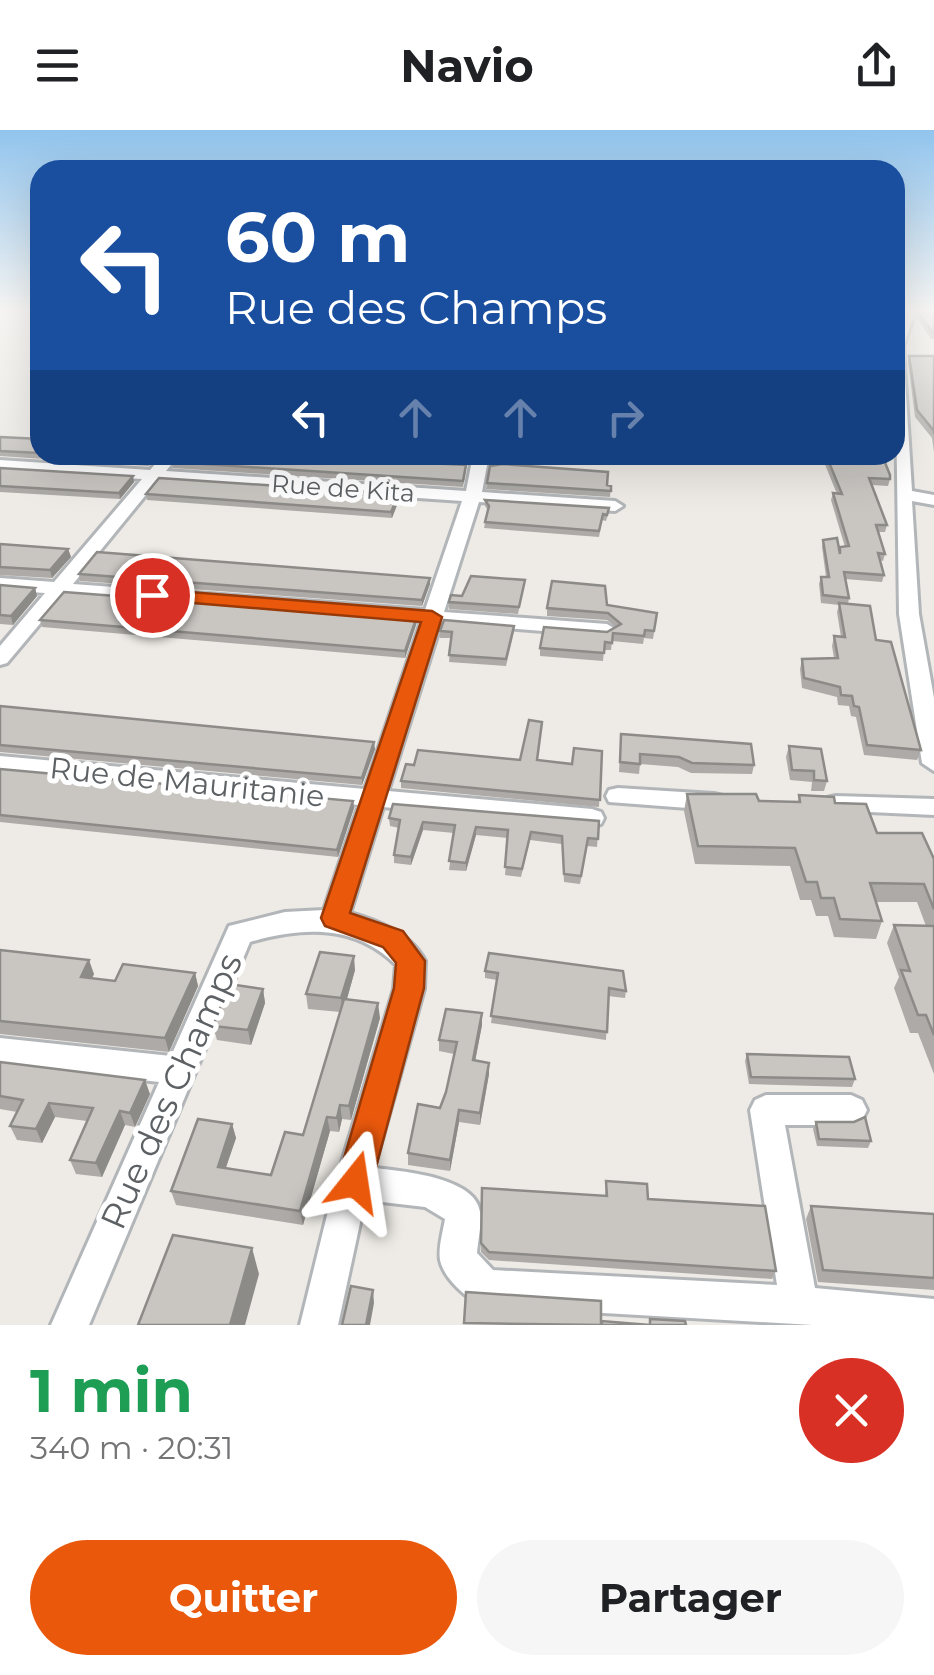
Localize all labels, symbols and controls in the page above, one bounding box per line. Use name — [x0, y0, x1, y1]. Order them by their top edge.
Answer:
icon: menu — [30, 38, 85, 93]
text: Navio — [400, 38, 534, 93]
icon: share — [849, 38, 904, 93]
text: 60 m — [225, 194, 410, 280]
icon: left — [60, 200, 190, 330]
text: Rue des Champs — [225, 280, 607, 335]
icon: left — [283, 390, 338, 445]
icon: ahead — [388, 390, 443, 445]
icon: ahead — [493, 390, 548, 445]
icon: right — [598, 390, 653, 445]
street label: Rue de Kita — [270, 468, 416, 508]
pin — [110, 553, 195, 638]
icon: arrive — [125, 568, 180, 623]
street label: Rue de Mauritanie — [48, 749, 326, 815]
street label: Rue des Champs — [91, 946, 251, 1236]
position arrow — [303, 1130, 407, 1234]
text: 1 min — [30, 1354, 193, 1427]
button: close — [799, 1358, 904, 1463]
text: 340 m · 20:31 — [30, 1428, 233, 1467]
button: Quitter — [30, 1540, 457, 1655]
button: Partager — [477, 1540, 904, 1655]

